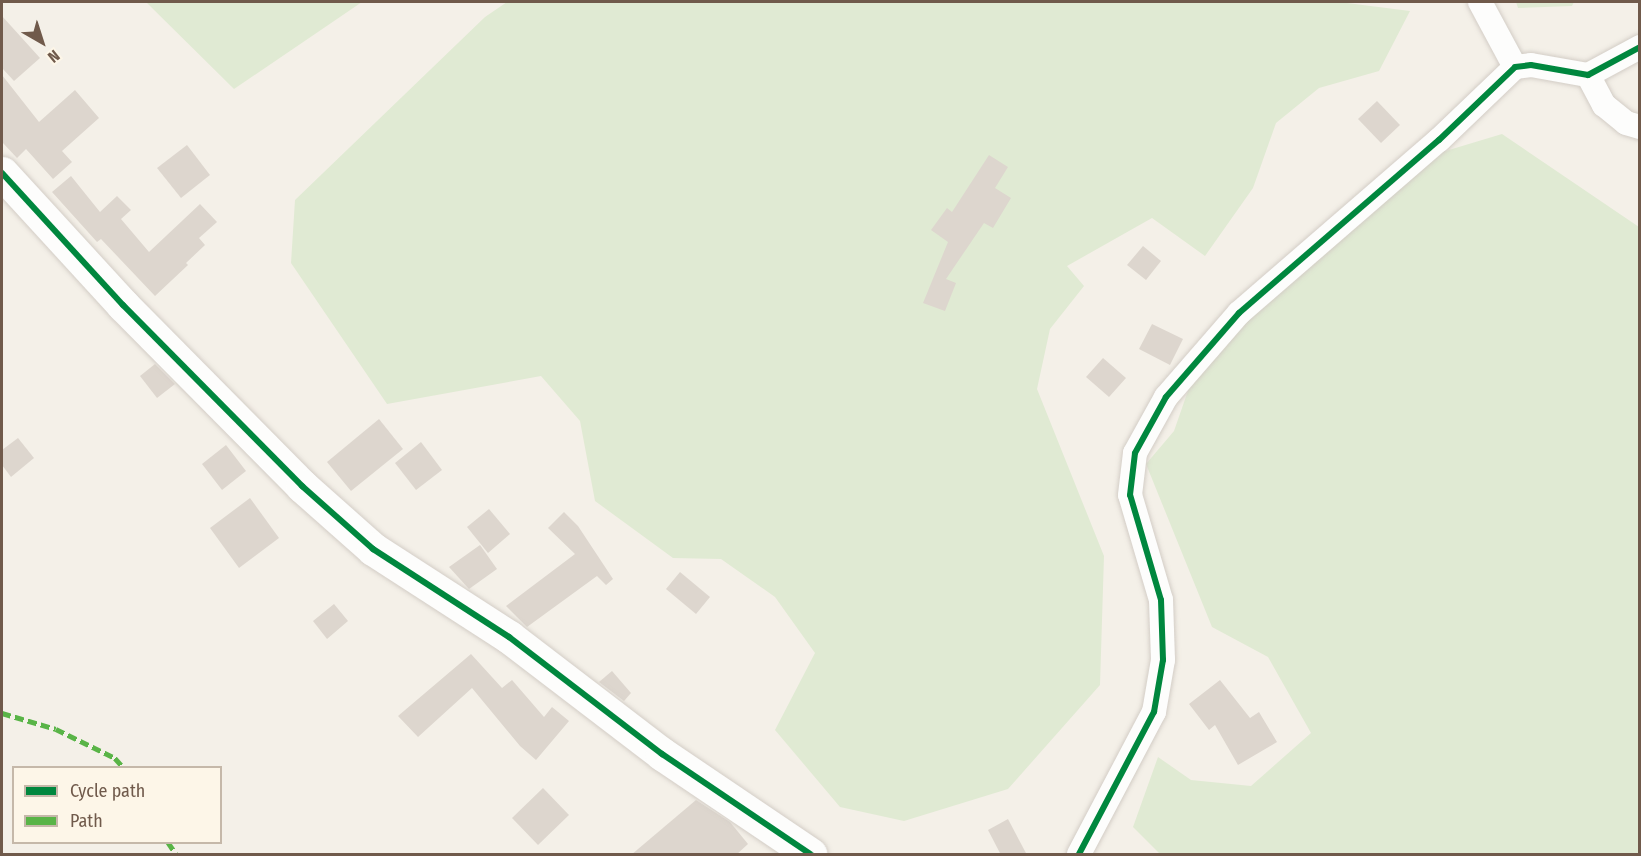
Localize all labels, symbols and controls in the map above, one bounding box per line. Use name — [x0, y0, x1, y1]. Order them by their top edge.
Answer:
north arrow — [12, 12, 72, 72]
text: N — [44, 46, 63, 67]
legend — [12, 766, 222, 844]
text: Cycle path — [70, 780, 145, 802]
text: Path — [70, 810, 103, 832]

